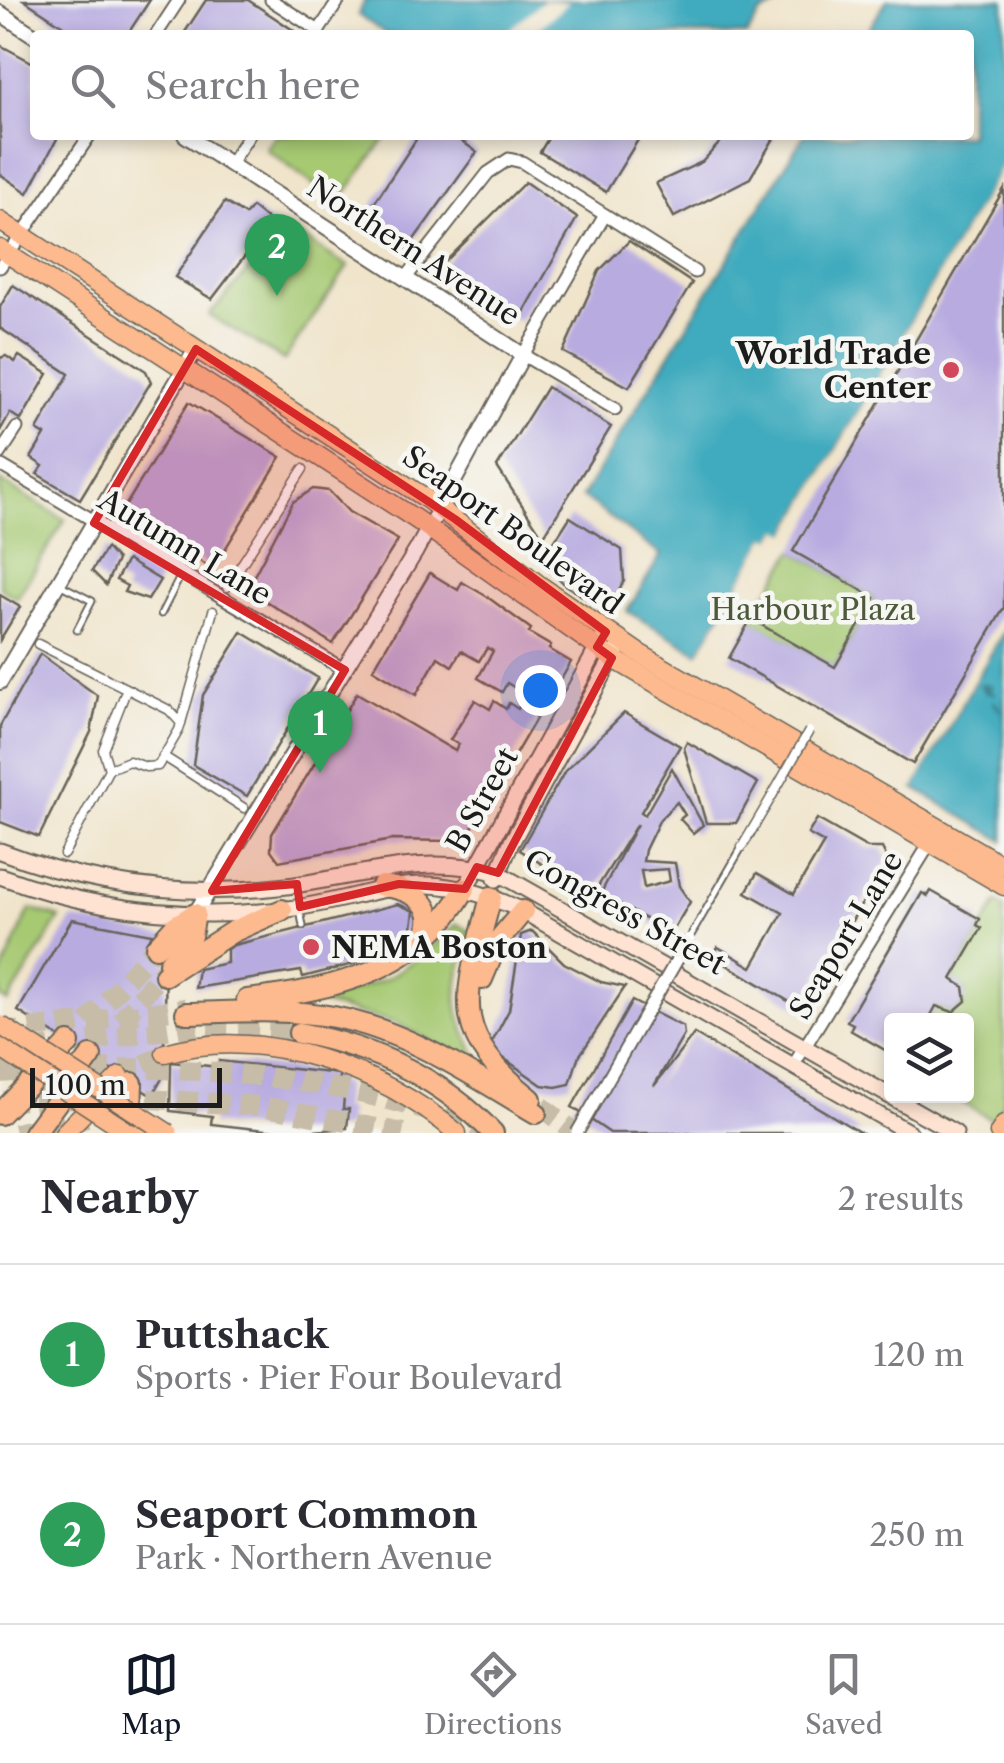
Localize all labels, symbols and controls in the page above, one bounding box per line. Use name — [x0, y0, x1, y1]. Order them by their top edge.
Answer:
search box — [30, 30, 974, 140]
icon: search — [65, 58, 120, 113]
text: Search here — [145, 62, 360, 109]
street label: Northern Avenue — [301, 168, 527, 334]
pin: 2 — [244, 214, 310, 296]
place label: World Trade Center — [734, 335, 931, 406]
marker: World Trade Center — [940, 359, 962, 381]
street label: Seaport Boulevard — [396, 438, 630, 622]
street label: Autumn Lane — [91, 480, 278, 613]
park label: Harbour Plaza — [711, 591, 916, 628]
your location — [515, 665, 566, 716]
pin: 1 — [288, 690, 352, 773]
street label: B Street — [438, 741, 526, 859]
street label: Congress Street — [518, 841, 732, 983]
street label: Seaport Lane — [781, 844, 911, 1026]
place label: NEMA Boston — [331, 929, 547, 966]
marker: NEMA Boston — [300, 936, 322, 958]
map controls — [884, 1013, 974, 1103]
button: layers — [884, 1013, 974, 1103]
scale bar — [30, 1063, 222, 1108]
text: 100 m — [45, 1068, 126, 1102]
text: Nearby — [40, 1172, 198, 1224]
text: 2 results — [838, 1179, 964, 1218]
text: Puttshack — [135, 1311, 328, 1358]
text: 1 — [65, 1335, 80, 1374]
text: 120 m — [874, 1335, 964, 1374]
text: Sports · Pier Four Boulevard — [135, 1358, 563, 1397]
text: Seaport Common — [135, 1491, 478, 1538]
text: 2 — [63, 1515, 82, 1554]
text: 250 m — [870, 1515, 964, 1554]
text: Park · Northern Avenue — [135, 1538, 492, 1577]
tab: Map — [121, 1647, 181, 1741]
tab: Directions — [424, 1647, 562, 1741]
tab: Saved — [805, 1647, 883, 1741]

